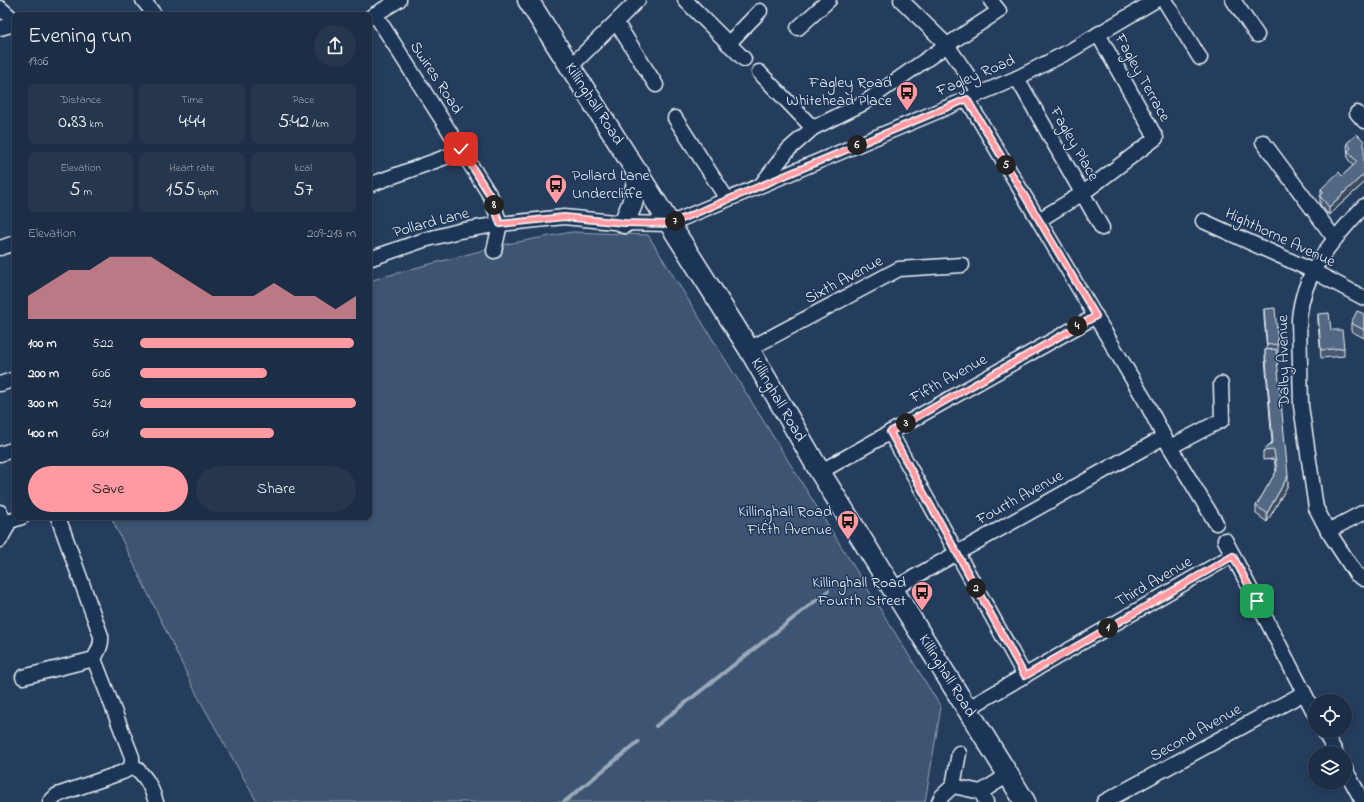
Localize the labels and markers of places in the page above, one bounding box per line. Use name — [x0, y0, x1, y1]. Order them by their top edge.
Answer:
place label: Fagley Road Whitehead Place — [786, 71, 893, 113]
bus stop icon: Fagley Road Whitehead Place — [894, 79, 920, 112]
pin — [444, 132, 478, 166]
pin: 6 — [847, 135, 867, 155]
pin: 5 — [996, 155, 1016, 175]
place label: Pollard Lane Undercliffe — [572, 164, 651, 206]
bus stop icon: Pollard Lane Undercliffe — [543, 172, 569, 205]
pin: 8 — [484, 195, 504, 215]
pin: 7 — [665, 211, 685, 231]
pin: 4 — [1067, 316, 1087, 336]
pin: 3 — [896, 413, 916, 433]
place label: Killinghall Road Fifth Avenue — [738, 500, 833, 542]
bus stop icon: Killinghall Road Fifth Avenue — [835, 508, 861, 541]
place label: Killinghall Road Fourth Street — [812, 571, 907, 613]
pin: 2 — [966, 578, 986, 598]
bus stop icon: Killinghall Road Fourth Street — [909, 579, 935, 612]
pin — [1240, 584, 1274, 618]
pin: 1 — [1098, 618, 1118, 638]

